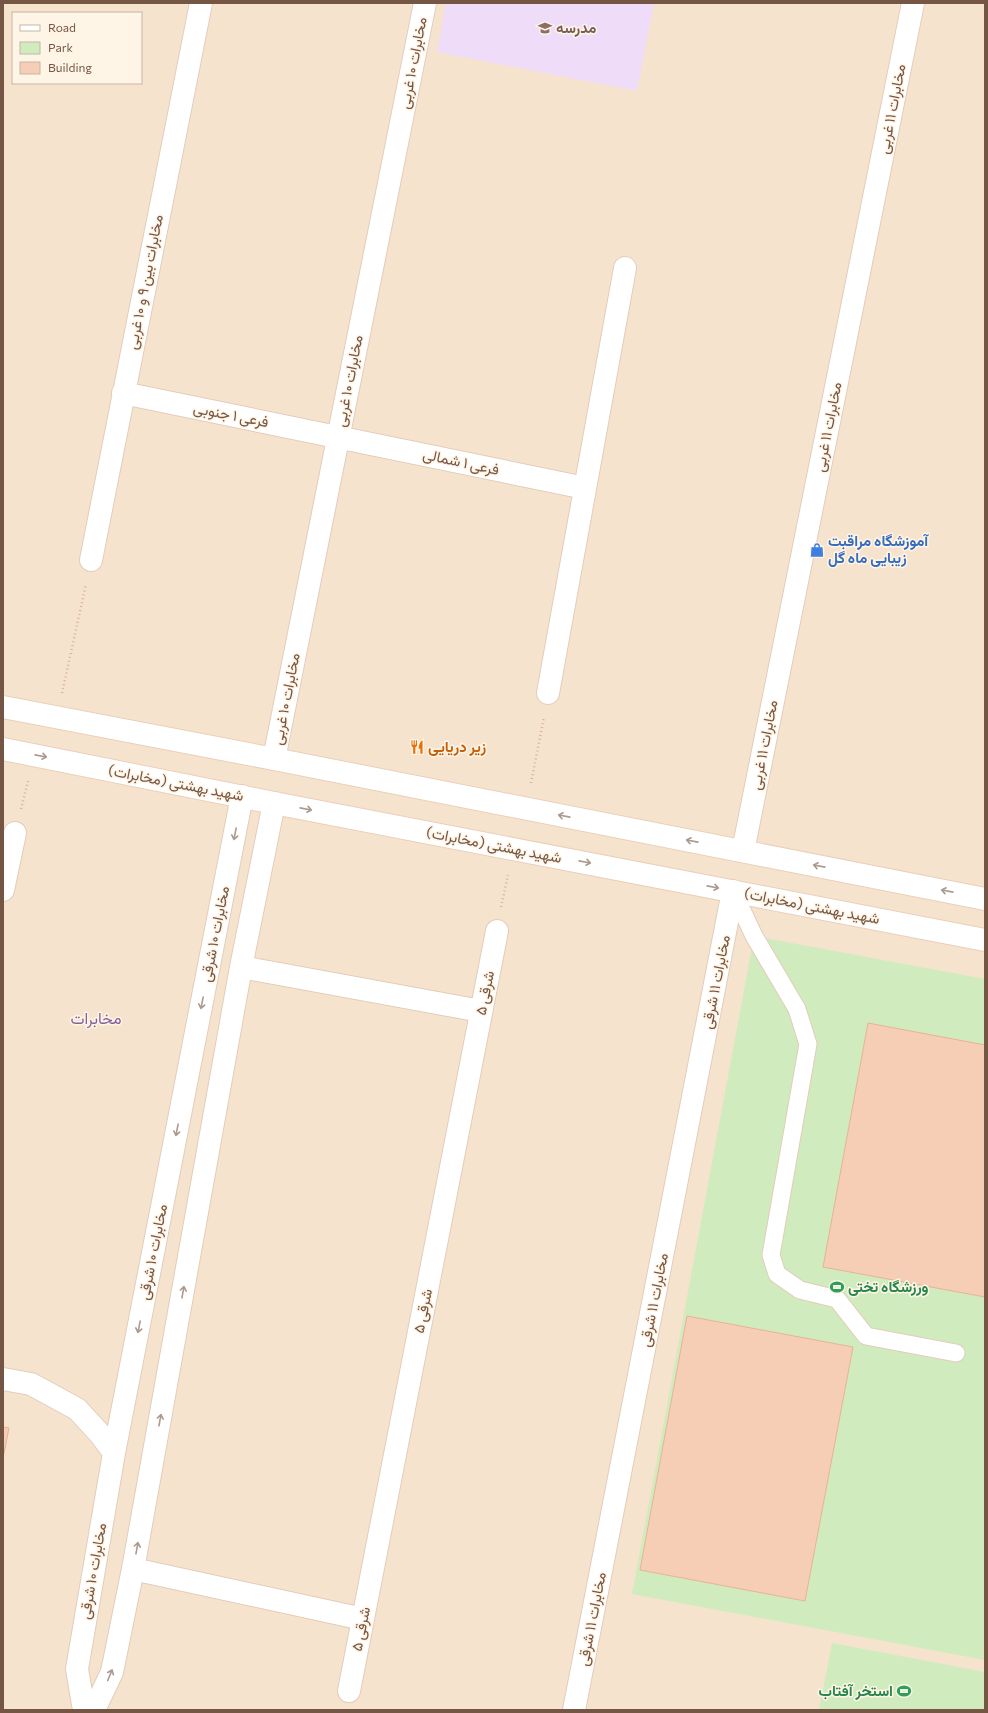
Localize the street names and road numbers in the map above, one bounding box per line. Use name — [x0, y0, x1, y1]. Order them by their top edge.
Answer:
street label: مخابرات ۱۰ غربی — [394, 15, 432, 111]
street label: مخابرات ۱۱ غربی — [873, 62, 911, 156]
street label: مخابرات بین ۹ و ۱۰ غربی — [122, 213, 168, 351]
street label: مخابرات ۱۰ غربی — [330, 333, 368, 429]
street label: مخابرات ۱۱ غربی — [809, 380, 847, 474]
street label: فرعی ۱ جنوبی — [192, 398, 271, 432]
street label: فرعی ۱ شمالی — [421, 444, 501, 480]
street label: مخابرات ۱۰ غربی — [267, 651, 305, 747]
street label: مخابرات ۱۱ غربی — [745, 698, 783, 792]
street label: شهید بهشتی (مخابرات) — [107, 760, 246, 806]
street label: شهید بهشتی (مخابرات) — [425, 822, 564, 868]
street label: شهید بهشتی (مخابرات) — [743, 883, 882, 929]
street label: مخابرات ۱۰ شرقی — [196, 884, 234, 984]
street label: مخابرات ۱۱ شرقی — [697, 933, 735, 1031]
street label: شرقی ۵ — [471, 969, 499, 1017]
street label: مخابرات ۱۰ شرقی — [134, 1202, 172, 1302]
street label: مخابرات ۱۱ شرقی — [635, 1251, 673, 1349]
street label: شرقی ۵ — [409, 1287, 437, 1335]
street label: مخابرات ۱۰ شرقی — [75, 1521, 111, 1621]
street label: مخابرات ۱۱ شرقی — [573, 1570, 611, 1668]
street label: شرقی ۵ — [347, 1605, 375, 1653]

